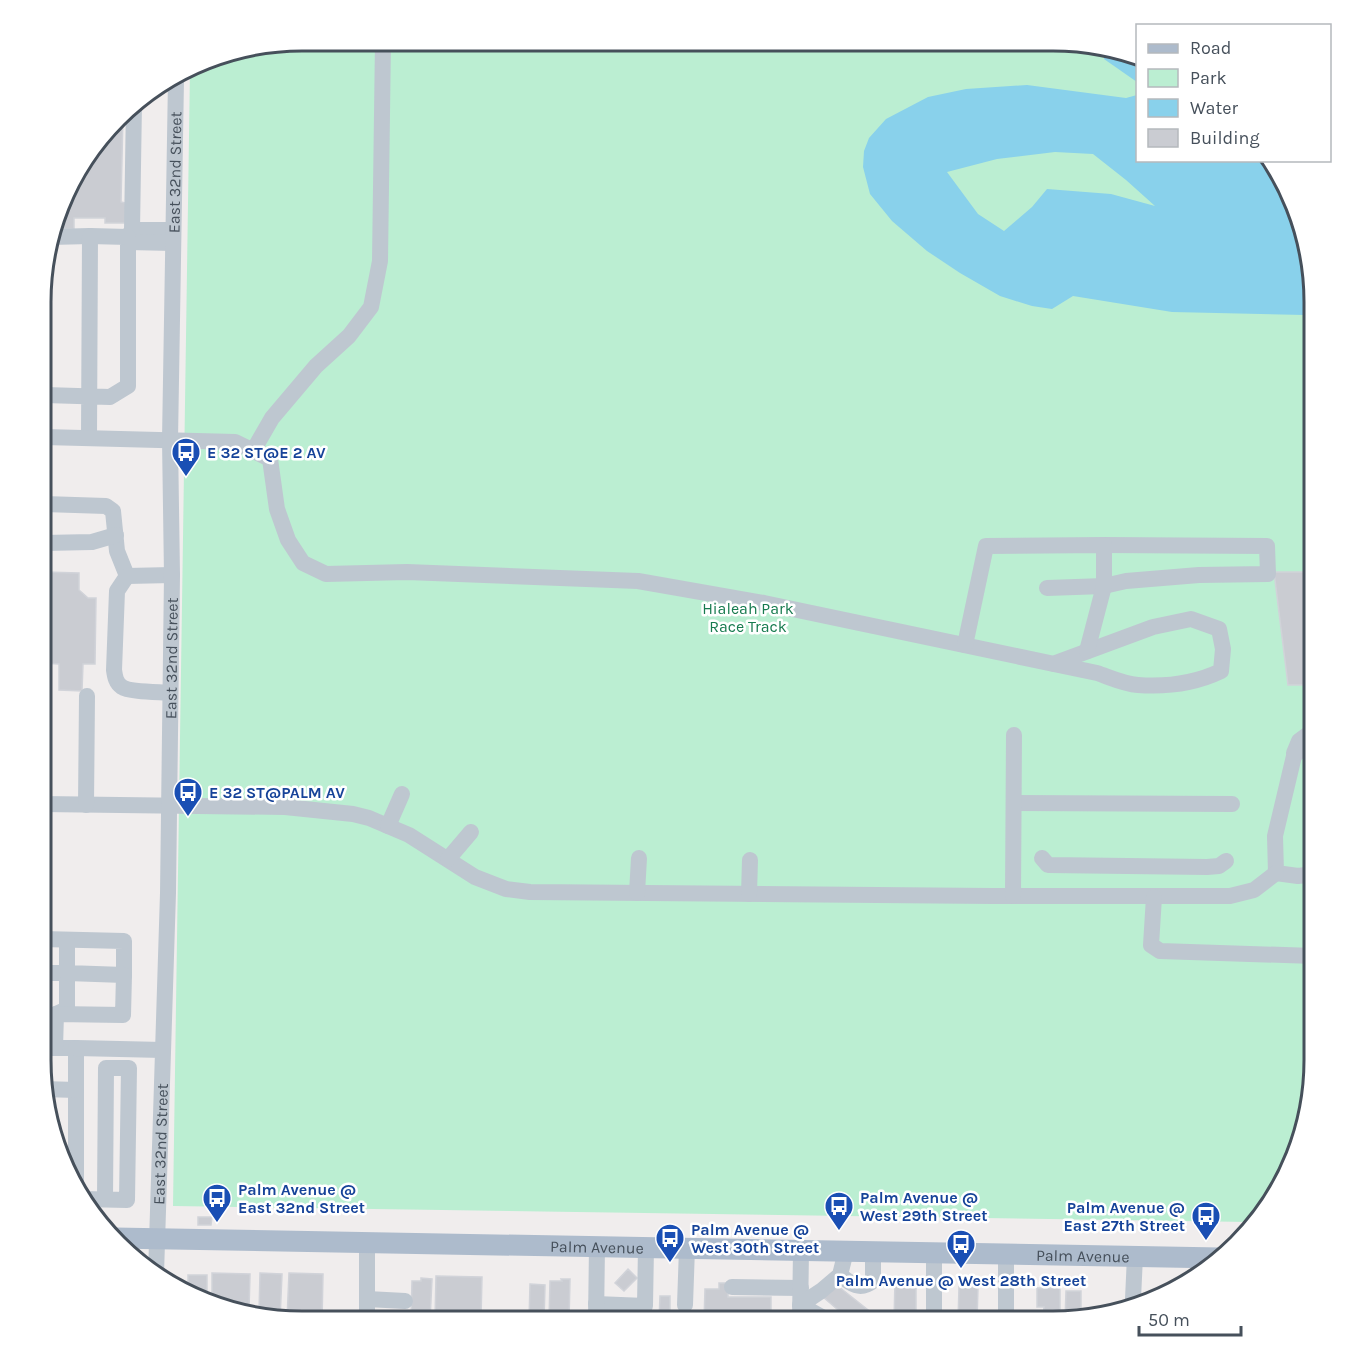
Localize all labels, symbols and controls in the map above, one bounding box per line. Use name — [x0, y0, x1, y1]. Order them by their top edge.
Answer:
legend — [1136, 24, 1331, 162]
text: Road — [1190, 37, 1231, 59]
text: Park — [1190, 67, 1227, 89]
text: Water — [1190, 97, 1238, 119]
street label: East 32nd Street — [164, 111, 185, 233]
text: Building — [1190, 127, 1260, 149]
bus stop icon: E 32 ST@E 2 AV — [170, 436, 202, 478]
place label: E 32 ST@E 2 AV — [207, 443, 326, 462]
street label: East 32nd Street — [161, 597, 181, 719]
park label: Hialeah Park Race Track — [702, 599, 794, 636]
bus stop icon: E 32 ST@PALM AV — [172, 776, 204, 818]
place label: E 32 ST@PALM AV — [209, 783, 345, 802]
street label: East 32nd Street — [149, 1083, 172, 1205]
place label: Palm Avenue @ East 32nd Street — [238, 1180, 365, 1217]
bus stop icon: Palm Avenue @ East 32nd Street — [201, 1182, 233, 1224]
place label: Palm Avenue @ West 29th Street — [860, 1188, 988, 1225]
bus stop icon: Palm Avenue @ West 29th Street — [823, 1190, 855, 1232]
place label: Palm Avenue @ East 27th Street — [1063, 1198, 1185, 1235]
bus stop icon: Palm Avenue @ East 27th Street — [1190, 1200, 1222, 1242]
place label: Palm Avenue @ West 30th Street — [691, 1220, 819, 1257]
bus stop icon: Palm Avenue @ West 30th Street — [654, 1222, 686, 1264]
bus stop icon: Palm Avenue @ West 28th Street — [945, 1228, 977, 1270]
street label: Palm Avenue — [550, 1236, 644, 1257]
street label: Palm Avenue — [1036, 1245, 1130, 1266]
place label: Palm Avenue @ West 28th Street — [836, 1271, 1086, 1290]
scale bar — [1139, 1299, 1241, 1337]
text: 50 m — [1148, 1309, 1190, 1331]

